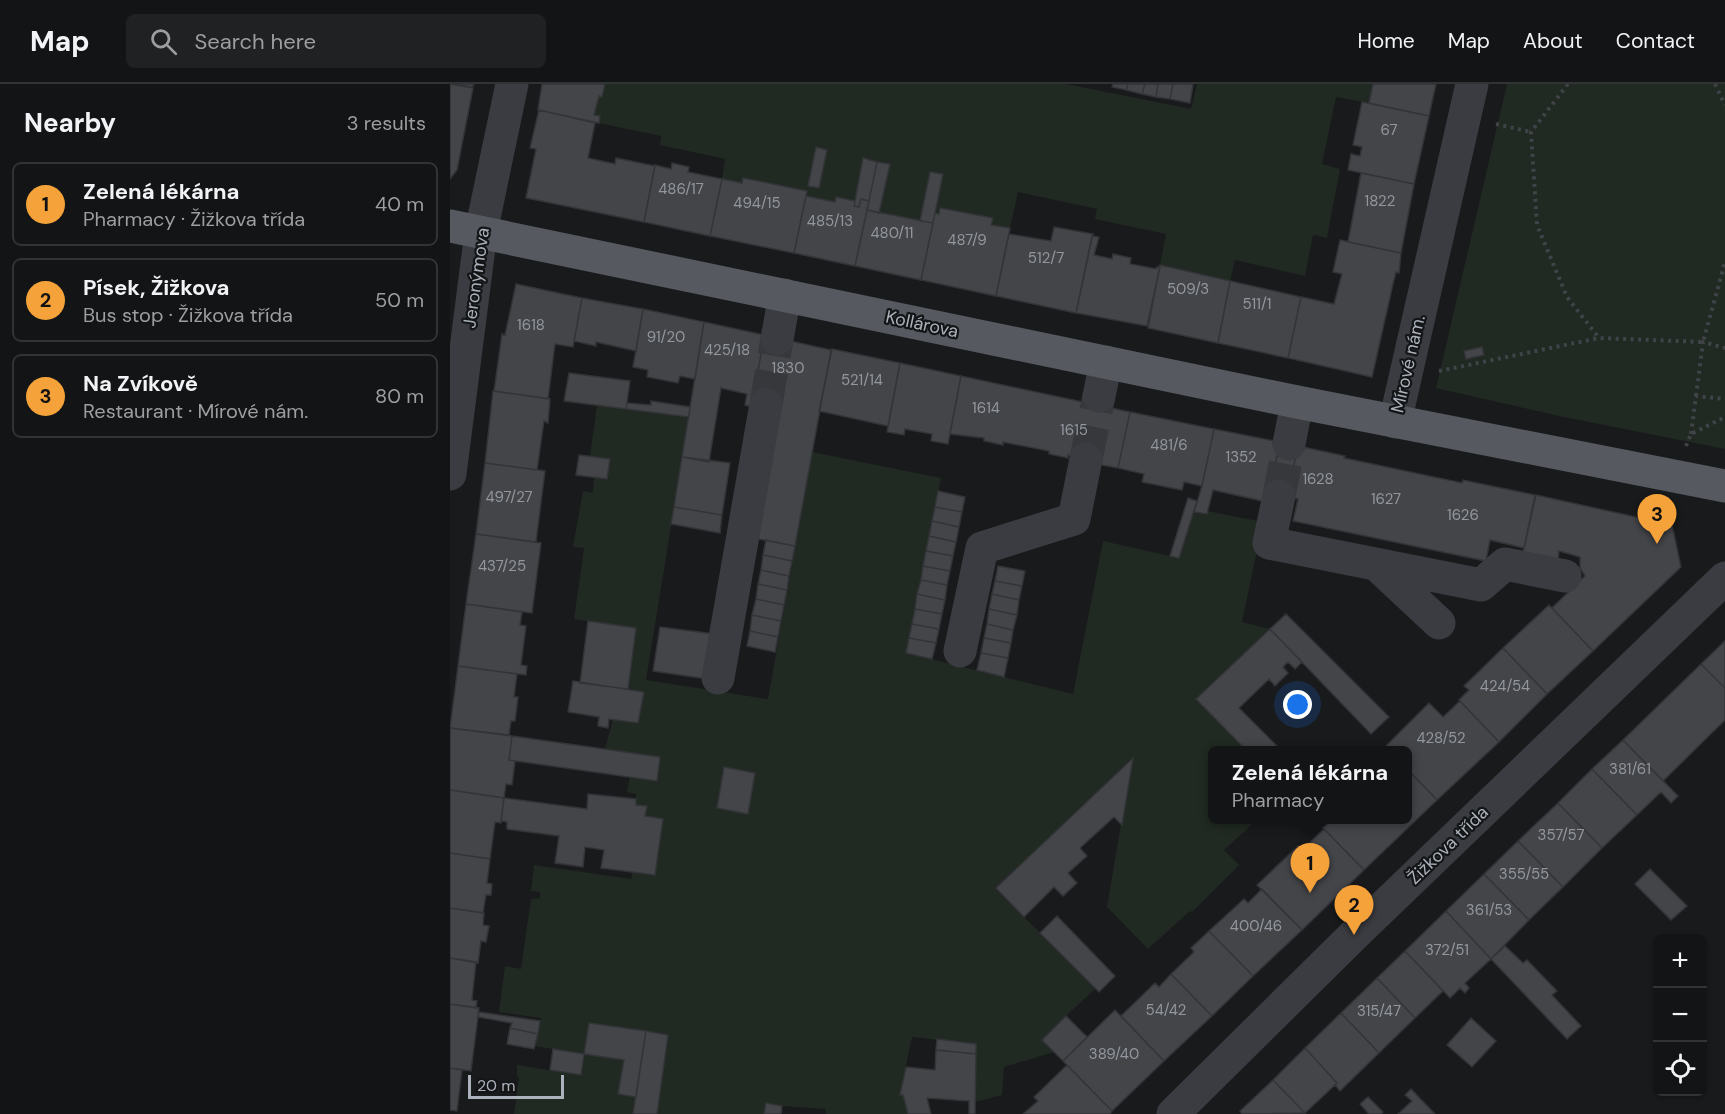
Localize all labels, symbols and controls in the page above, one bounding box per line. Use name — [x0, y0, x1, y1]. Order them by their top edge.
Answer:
search box — [126, 14, 546, 68]
text: Map — [30, 23, 90, 60]
icon: search — [147, 25, 180, 58]
text: Search here — [195, 27, 316, 56]
text: Home — [1357, 27, 1415, 55]
text: Map — [1448, 27, 1490, 55]
text: About — [1523, 27, 1583, 55]
text: Contact — [1616, 27, 1695, 55]
text: Nearby — [24, 106, 116, 140]
text: 3 results — [347, 110, 426, 136]
house number: 67 — [1380, 120, 1398, 140]
text: Zelená lékárna — [83, 177, 239, 206]
house number: 486/17 — [658, 179, 704, 199]
text: 1 — [42, 191, 49, 217]
text: 40 m — [375, 191, 424, 217]
house number: 1822 — [1365, 191, 1395, 211]
house number: 494/15 — [733, 193, 781, 213]
text: Pharmacy · Žižkova třída — [83, 206, 305, 232]
house number: 485/13 — [807, 211, 853, 231]
house number: 480/11 — [870, 223, 914, 243]
street label: Jeronýmova — [457, 226, 495, 330]
house number: 487/9 — [947, 230, 987, 250]
house number: 512/7 — [1028, 248, 1064, 268]
text: Písek, Žižkova — [83, 273, 230, 302]
house number: 509/3 — [1167, 279, 1209, 299]
text: 2 — [40, 287, 51, 313]
text: 50 m — [375, 287, 424, 313]
house number: 511/1 — [1242, 294, 1272, 314]
text: Bus stop · Žižkova třída — [83, 302, 293, 328]
street label: Kollárova — [883, 305, 961, 343]
street label: Mírové nám. — [1385, 313, 1431, 415]
house number: 1618 — [517, 315, 545, 335]
house number: 91/20 — [647, 327, 685, 347]
house number: 425/18 — [704, 340, 750, 360]
house number: 1830 — [772, 358, 804, 378]
text: Na Zvíkově — [83, 369, 198, 398]
house number: 521/14 — [841, 370, 883, 390]
text: 3 — [39, 383, 52, 409]
text: 80 m — [375, 383, 424, 409]
text: Restaurant · Mírové nám. — [83, 398, 308, 424]
house number: 1614 — [972, 398, 1000, 418]
house number: 1615 — [1060, 420, 1088, 440]
house number: 481/6 — [1150, 435, 1188, 455]
house number: 1352 — [1225, 447, 1257, 467]
house number: 1628 — [1302, 469, 1334, 489]
house number: 497/27 — [485, 487, 533, 507]
house number: 1627 — [1371, 489, 1401, 509]
pin: 3 — [1638, 494, 1676, 544]
house number: 1626 — [1447, 505, 1479, 525]
house number: 437/25 — [478, 556, 526, 576]
house number: 424/54 — [1480, 676, 1530, 696]
your location — [1283, 690, 1312, 719]
house number: 428/52 — [1416, 728, 1466, 748]
popup — [1208, 746, 1412, 824]
text: Zelená lékárna — [1232, 758, 1388, 787]
house number: 381/61 — [1609, 759, 1651, 779]
text: Pharmacy — [1232, 787, 1324, 813]
street label: Žižkova třída — [1402, 800, 1494, 890]
house number: 357/57 — [1538, 825, 1584, 845]
pin: 1 — [1290, 844, 1330, 893]
house number: 355/55 — [1499, 864, 1549, 884]
pin: 2 — [1334, 886, 1374, 935]
house number: 361/53 — [1466, 900, 1512, 920]
house number: 400/46 — [1230, 916, 1282, 936]
map controls — [1653, 934, 1707, 1096]
button: + — [1653, 934, 1707, 988]
house number: 372/51 — [1425, 940, 1469, 960]
button: − — [1653, 988, 1707, 1042]
house number: 54/42 — [1146, 1000, 1186, 1020]
house number: 315/47 — [1357, 1001, 1401, 1021]
button: locate — [1653, 1042, 1707, 1096]
house number: 389/40 — [1089, 1044, 1139, 1064]
scale bar — [468, 1072, 564, 1100]
text: 20 m — [477, 1075, 516, 1096]

